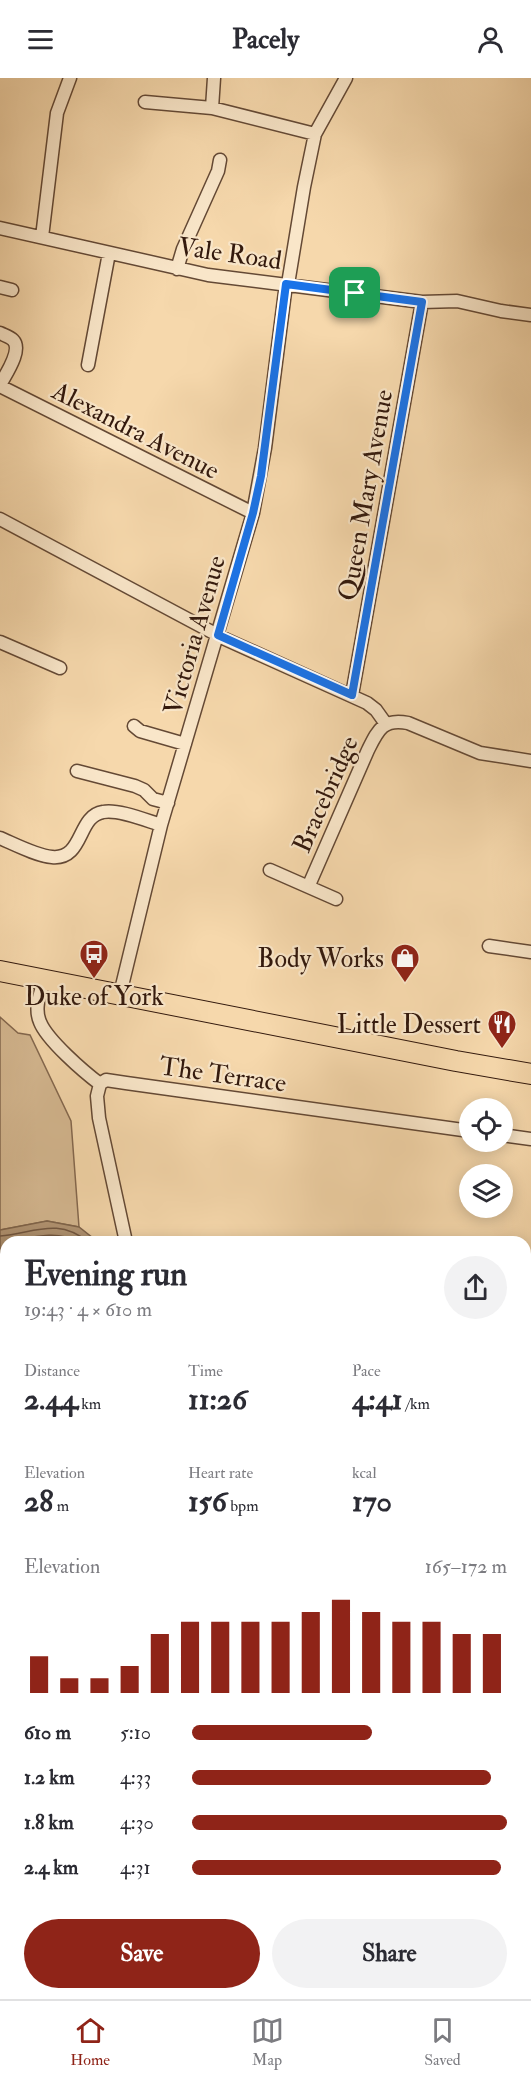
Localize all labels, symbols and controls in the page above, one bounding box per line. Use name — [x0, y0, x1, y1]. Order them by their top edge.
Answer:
icon: menu — [24, 23, 57, 56]
text: Pacely — [232, 23, 299, 56]
icon: person — [474, 23, 507, 56]
street label: Vale Road — [176, 231, 284, 277]
pin — [329, 267, 380, 318]
icon: arrive — [338, 276, 371, 309]
street label: Alexandra Avenue — [46, 375, 225, 487]
street label: Queen Mary Avenue — [332, 387, 400, 603]
street label: Victoria Avenue — [157, 552, 233, 719]
street label: Bracebridge — [286, 731, 366, 858]
bus stop icon: Duke of York — [78, 938, 110, 980]
shop icon: Body Works — [389, 942, 421, 984]
place label: Body Works — [257, 943, 384, 975]
place label: Duke of York — [24, 981, 164, 1013]
restaurant icon: Little Dessert — [486, 1008, 518, 1050]
place label: Little Dessert — [337, 1009, 481, 1041]
street label: The Terrace — [157, 1050, 288, 1100]
map controls — [459, 1098, 513, 1218]
button: locate — [459, 1098, 513, 1152]
button: layers — [459, 1164, 513, 1218]
text: Evening run — [24, 1254, 187, 1295]
button: share — [444, 1256, 507, 1319]
text: 19:43 · 4 × 610 m — [24, 1297, 152, 1322]
text: Distance — [24, 1361, 80, 1381]
text: Time — [188, 1361, 223, 1381]
text: Pace — [352, 1361, 381, 1381]
text: 2.44 — [24, 1381, 78, 1418]
text: 11:26 — [188, 1381, 247, 1418]
text: 4:41 — [352, 1381, 402, 1418]
text: km — [78, 1394, 101, 1414]
text: /km — [402, 1394, 430, 1414]
text: Elevation — [24, 1463, 85, 1483]
text: Heart rate — [188, 1463, 253, 1483]
text: kcal — [352, 1463, 377, 1483]
text: 28 — [24, 1483, 53, 1520]
text: 156 — [188, 1483, 227, 1520]
text: 170 — [352, 1483, 392, 1520]
text: m — [53, 1496, 69, 1516]
text: bpm — [227, 1496, 259, 1516]
text: Elevation — [24, 1554, 100, 1579]
text: 165–172 m — [425, 1554, 507, 1579]
text: 610 m — [24, 1720, 71, 1745]
text: 5:10 — [120, 1720, 151, 1745]
text: 1.2 km — [24, 1765, 74, 1790]
text: 4:33 — [120, 1765, 151, 1790]
text: 1.8 km — [24, 1810, 74, 1835]
text: 4:30 — [120, 1810, 154, 1835]
text: 2.4 km — [24, 1855, 78, 1880]
text: 4:31 — [120, 1855, 151, 1880]
button: Save — [24, 1919, 260, 1988]
button: Share — [272, 1919, 507, 1988]
tab: Home — [70, 2014, 110, 2070]
tab: Map — [251, 2014, 284, 2070]
tab: Saved — [424, 2014, 461, 2070]

